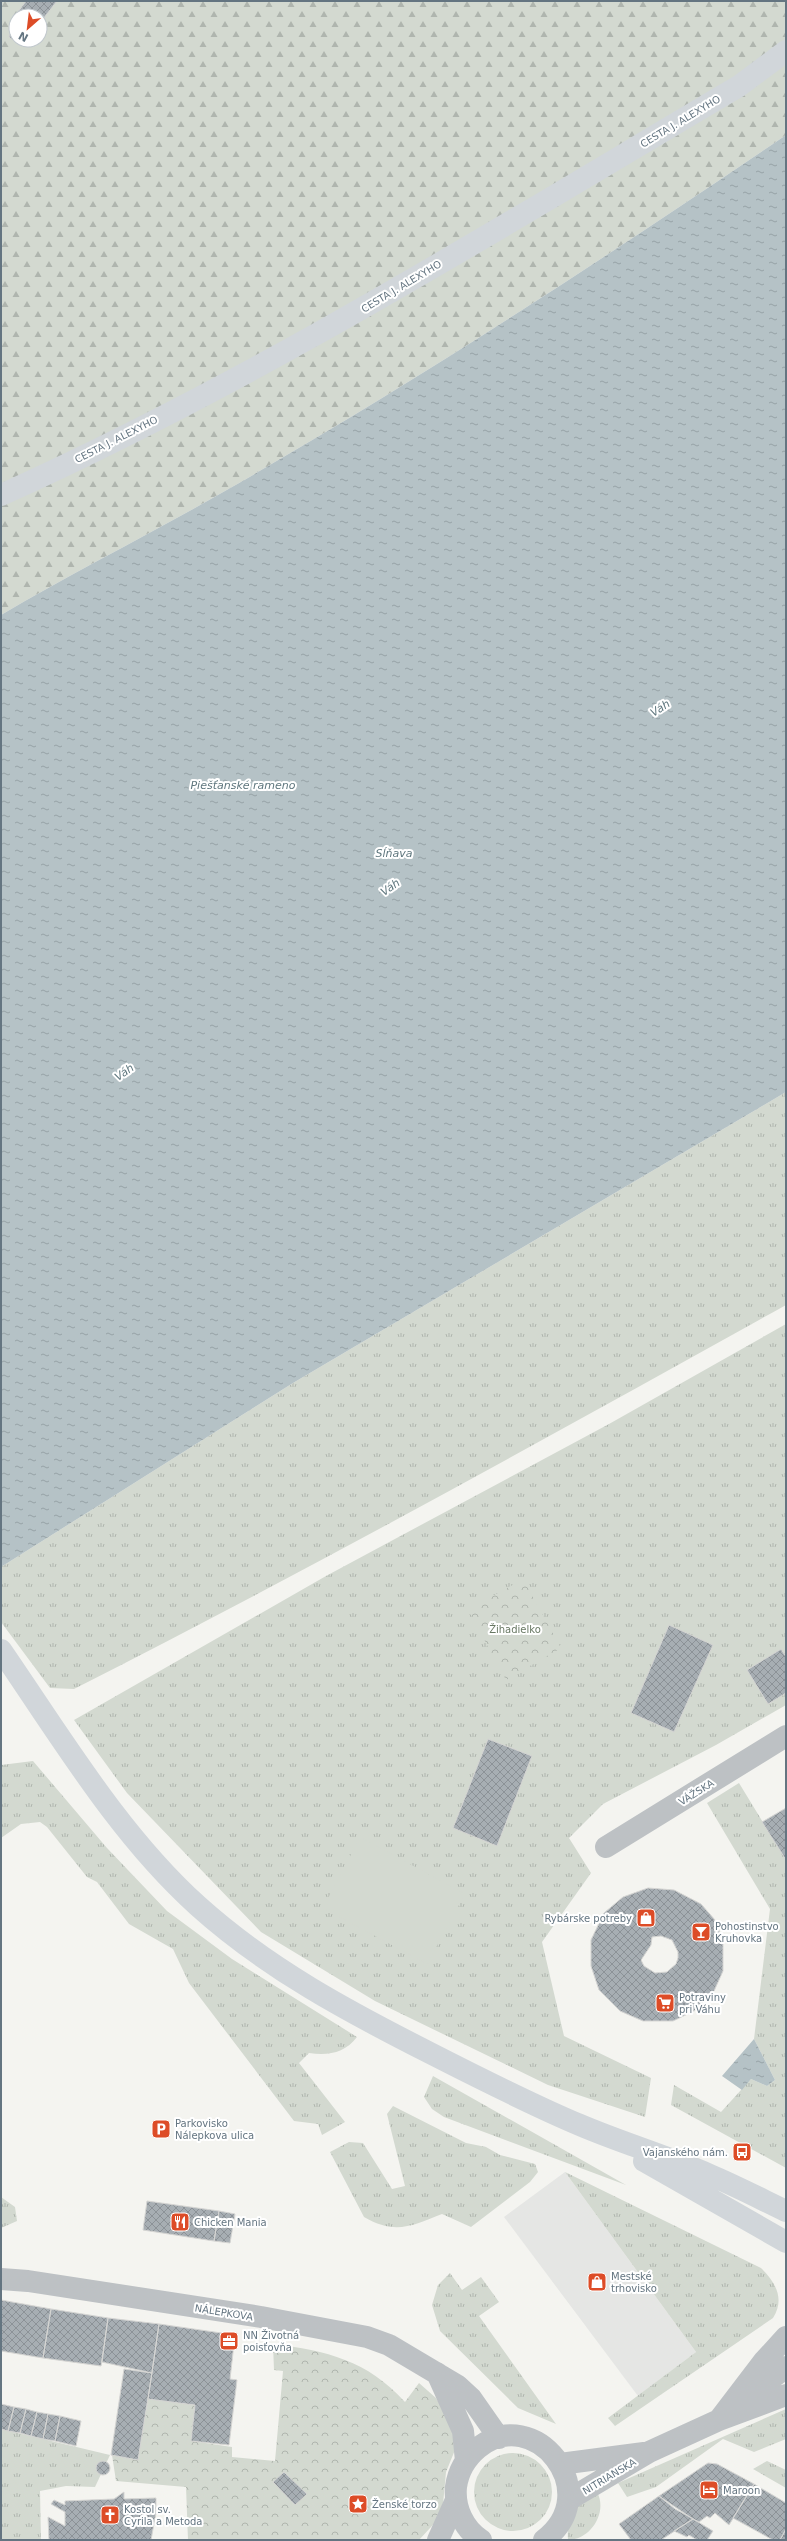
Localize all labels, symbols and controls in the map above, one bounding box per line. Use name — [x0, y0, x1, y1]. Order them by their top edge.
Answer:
north arrow — [8, 8, 48, 48]
text: N — [16, 28, 31, 44]
street label: CESTA J. ALEXYHO — [638, 93, 722, 150]
street label: CESTA J. ALEXYHO — [359, 258, 443, 315]
street label: CESTA J. ALEXYHO — [73, 414, 160, 465]
water label: Váh — [648, 697, 672, 719]
water label: Piešťanské rameno — [190, 779, 296, 792]
water label: Sĺňava — [375, 847, 413, 860]
water label: Váh — [378, 876, 402, 899]
water label: Váh — [112, 1061, 136, 1084]
park label: Žihadielko — [489, 1623, 541, 1635]
street label: VÁŽSKA — [676, 1776, 716, 1808]
shop icon: Rybárske potreby — [635, 1907, 657, 1929]
place label: Rybárske potreby — [544, 1913, 632, 1924]
bar icon: Pohostinstvo Kruhovka — [690, 1921, 712, 1943]
place label: Pohostinstvo Kruhovka — [715, 1921, 779, 1944]
supermarket icon: Potraviny pri Váhu — [654, 1992, 676, 2014]
place label: Potraviny pri Váhu — [679, 1992, 726, 2015]
parking icon: Parkovisko Nálepkova ulica — [150, 2118, 172, 2140]
place label: Parkovisko Nálepkova ulica — [175, 2118, 254, 2141]
bus stop icon: Vajanského nám. — [731, 2141, 753, 2163]
place label: Vajanského nám. — [643, 2147, 728, 2158]
restaurant icon: Chicken Mania — [169, 2211, 191, 2233]
place label: Chicken Mania — [194, 2217, 267, 2228]
shop icon: Mestské trhovisko — [586, 2271, 608, 2293]
place label: Mestské trhovisko — [611, 2271, 657, 2294]
street label: NÁLEPKOVA — [194, 2301, 254, 2323]
place label: NN Životná poisťovňa — [243, 2329, 299, 2353]
office icon: NN Životná poisťovňa — [218, 2330, 240, 2352]
street label: NITRIANSKA — [581, 2456, 638, 2497]
hotel icon: Maroon — [698, 2479, 720, 2501]
place label: Maroon — [723, 2485, 760, 2496]
place icon: Ženské torzo — [347, 2493, 369, 2515]
place label: Ženské torzo — [372, 2498, 437, 2510]
church icon: Kostol sv. Cyrila a Metoda — [99, 2504, 121, 2526]
place label: Kostol sv. Cyrila a Metoda — [124, 2504, 202, 2527]

